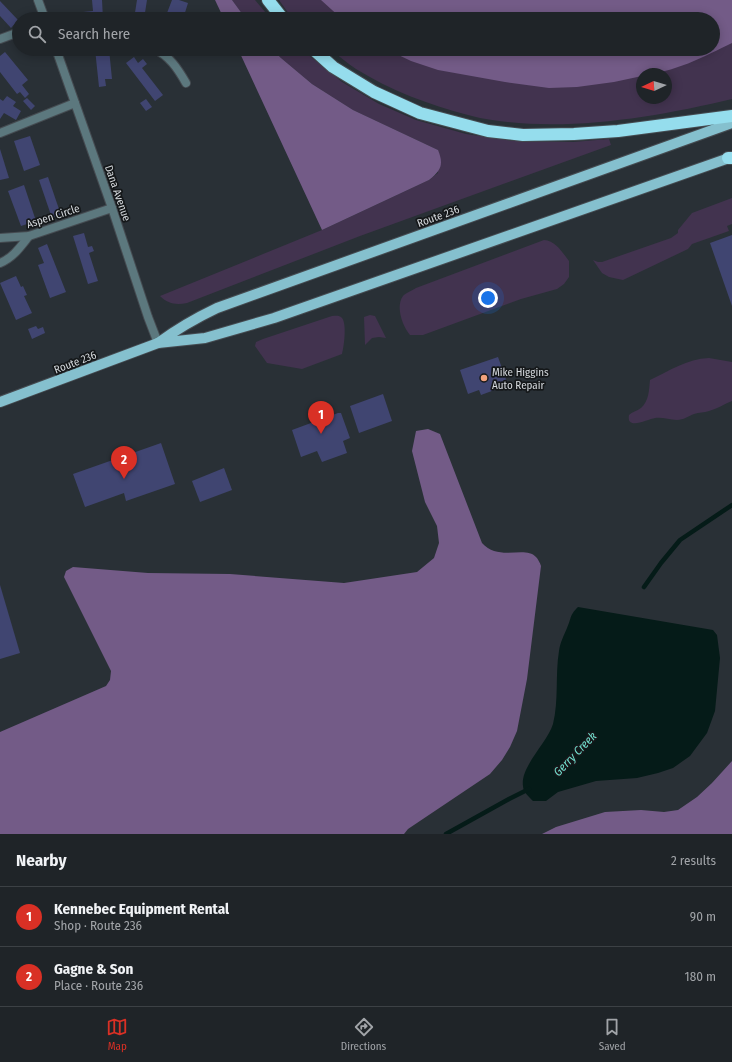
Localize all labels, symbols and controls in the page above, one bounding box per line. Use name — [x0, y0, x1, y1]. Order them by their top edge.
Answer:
search box — [12, 12, 720, 56]
icon: search — [26, 23, 48, 45]
text: Search here — [58, 25, 130, 43]
north arrow — [636, 68, 672, 104]
street label: Dana Avenue — [102, 163, 133, 223]
street label: Aspen Circle — [25, 202, 81, 231]
street label: Route 236 — [415, 203, 462, 230]
your location — [478, 288, 498, 308]
street label: Route 236 — [52, 348, 99, 376]
place label: Mike Higgins Auto Repair — [492, 366, 549, 392]
marker: Mike Higgins Auto Repair — [479, 373, 489, 383]
pin: 1 — [308, 401, 334, 434]
pin: 2 — [111, 446, 137, 479]
water label: Gerry Creek — [551, 729, 599, 779]
text: Nearby — [16, 850, 67, 871]
text: 2 results — [671, 853, 716, 868]
text: Kennebec Equipment Rental — [54, 900, 229, 918]
text: 1 — [26, 909, 32, 924]
text: 90 m — [690, 909, 716, 924]
text: Shop · Route 236 — [54, 918, 142, 933]
text: Gagne & Son — [54, 960, 133, 978]
text: 2 — [26, 969, 32, 984]
text: 180 m — [685, 969, 716, 984]
text: Place · Route 236 — [54, 978, 143, 993]
tab: Map — [106, 1016, 128, 1053]
tab: Directions — [341, 1016, 386, 1053]
tab: Saved — [599, 1016, 626, 1053]

